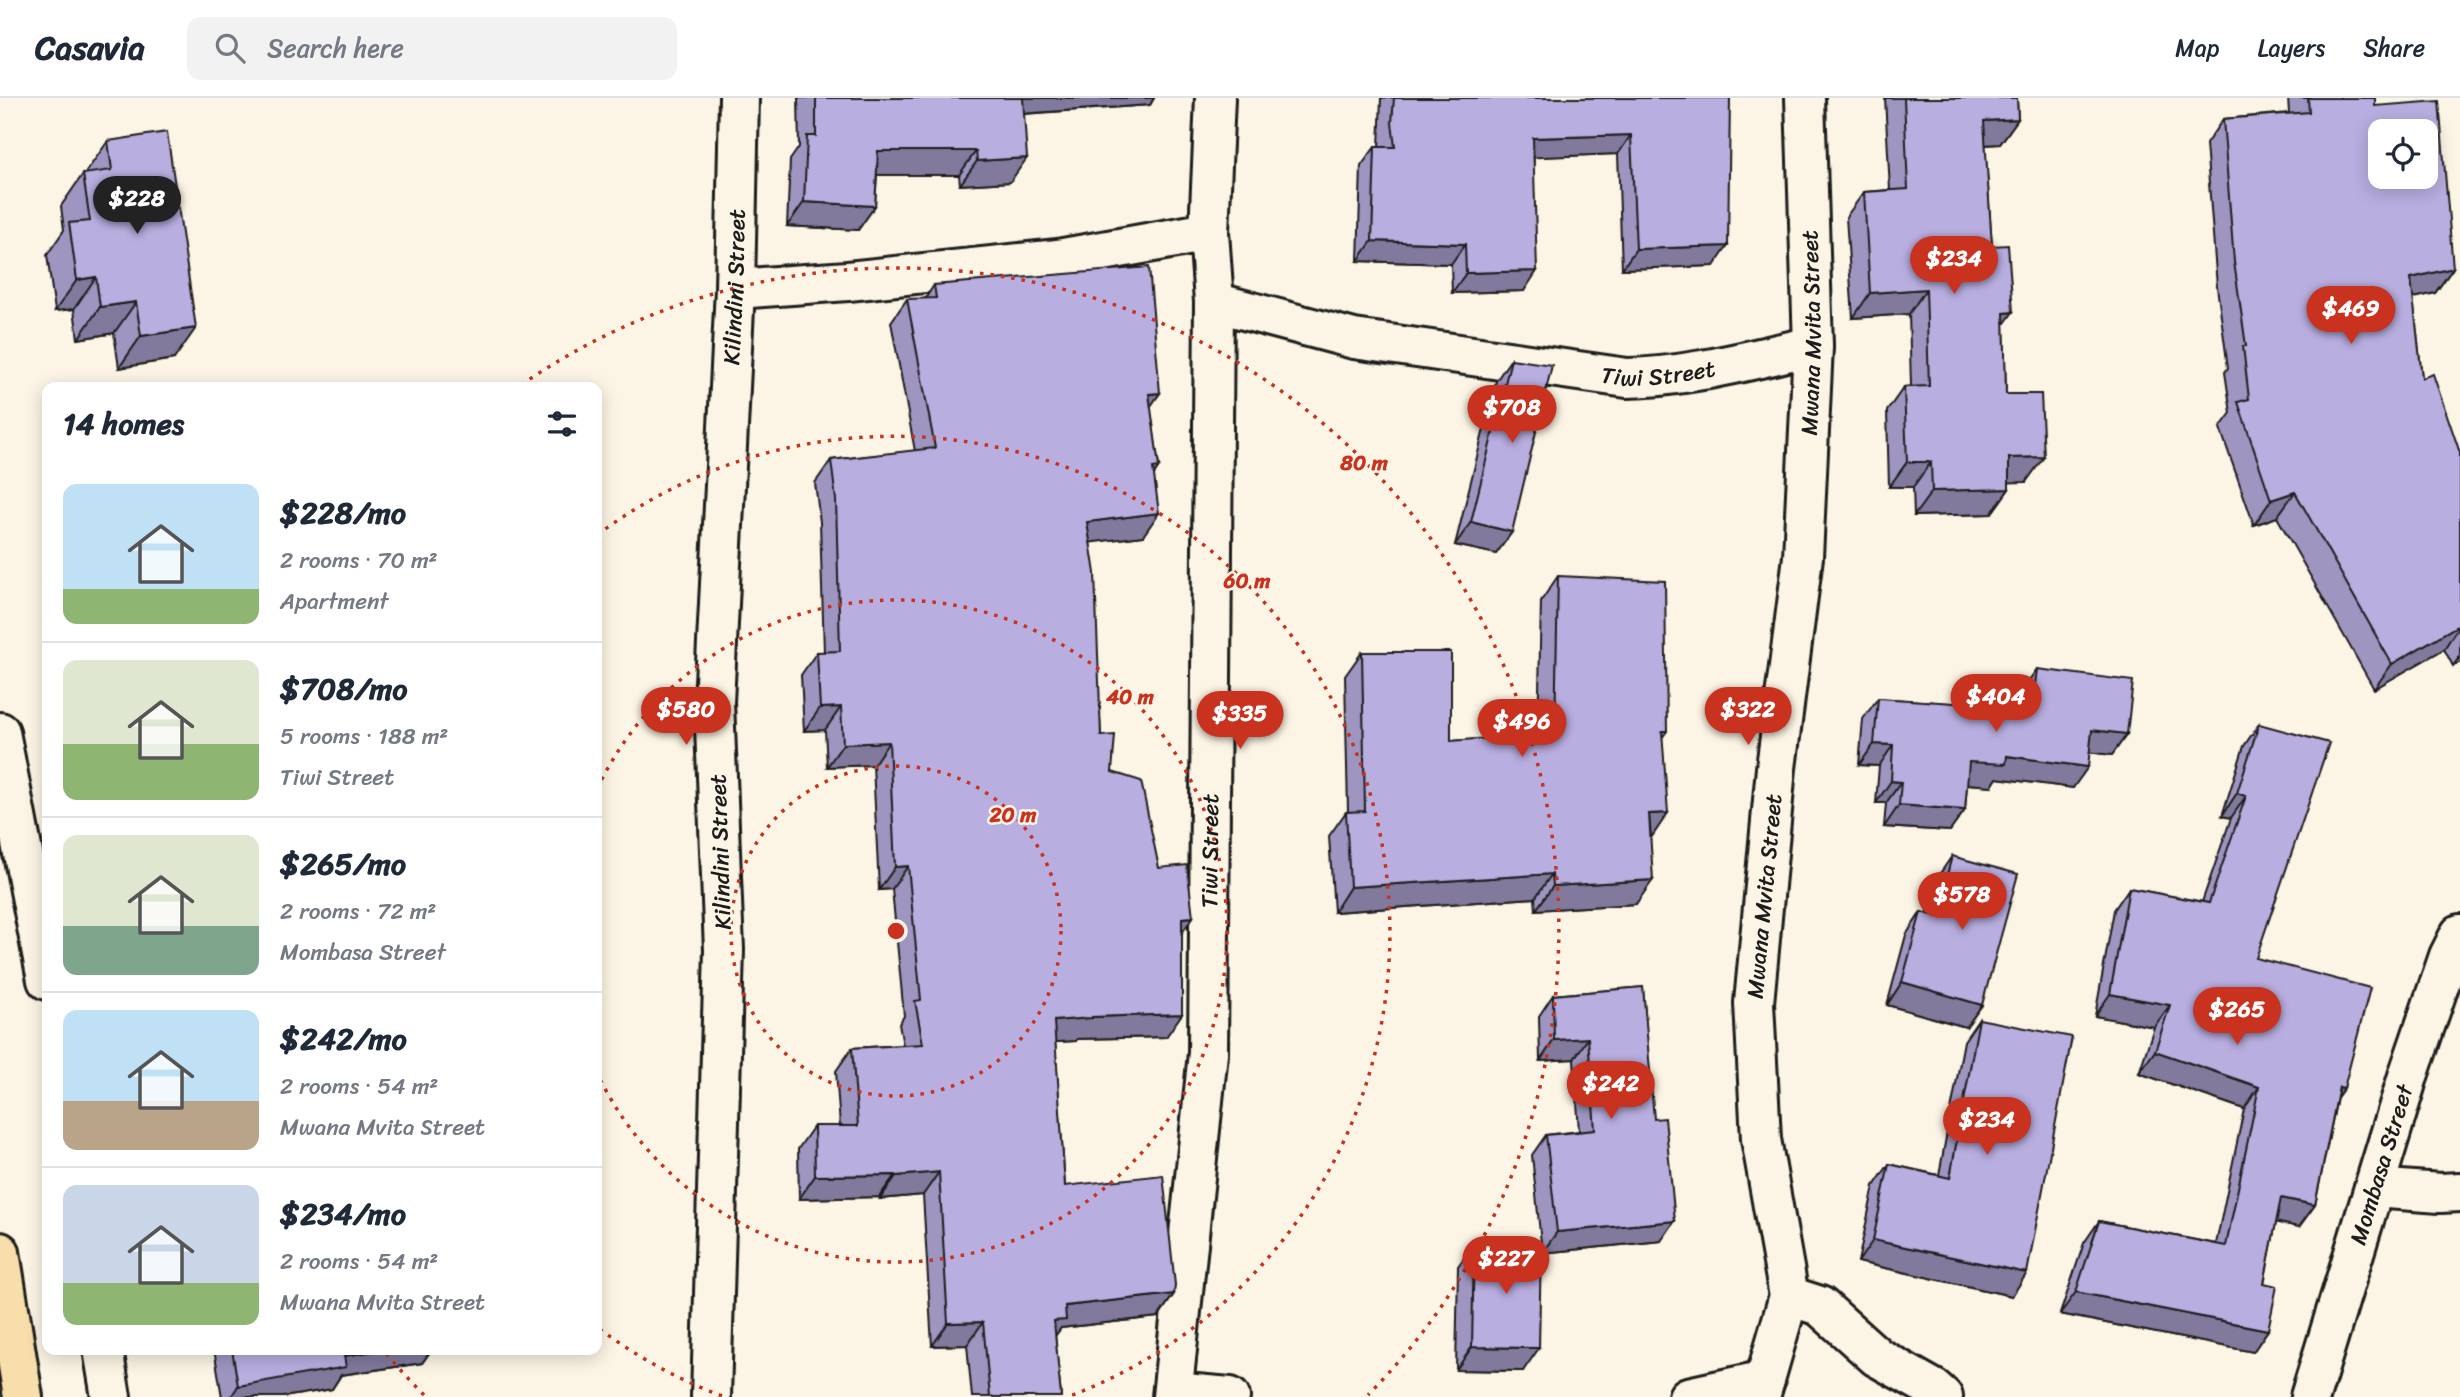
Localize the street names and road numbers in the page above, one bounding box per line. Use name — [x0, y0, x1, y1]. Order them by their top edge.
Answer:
street label: Kilindini Street — [711, 209, 758, 366]
street label: Mwana Mvita Street — [1789, 229, 1834, 436]
street label: Tiwi Street — [1599, 348, 1719, 399]
street label: Kilindini Street — [697, 773, 744, 931]
street label: Mwana Mvita Street — [1735, 792, 1794, 1000]
street label: Tiwi Street — [1189, 794, 1231, 908]
street label: Mombasa Street — [2338, 1078, 2426, 1250]

